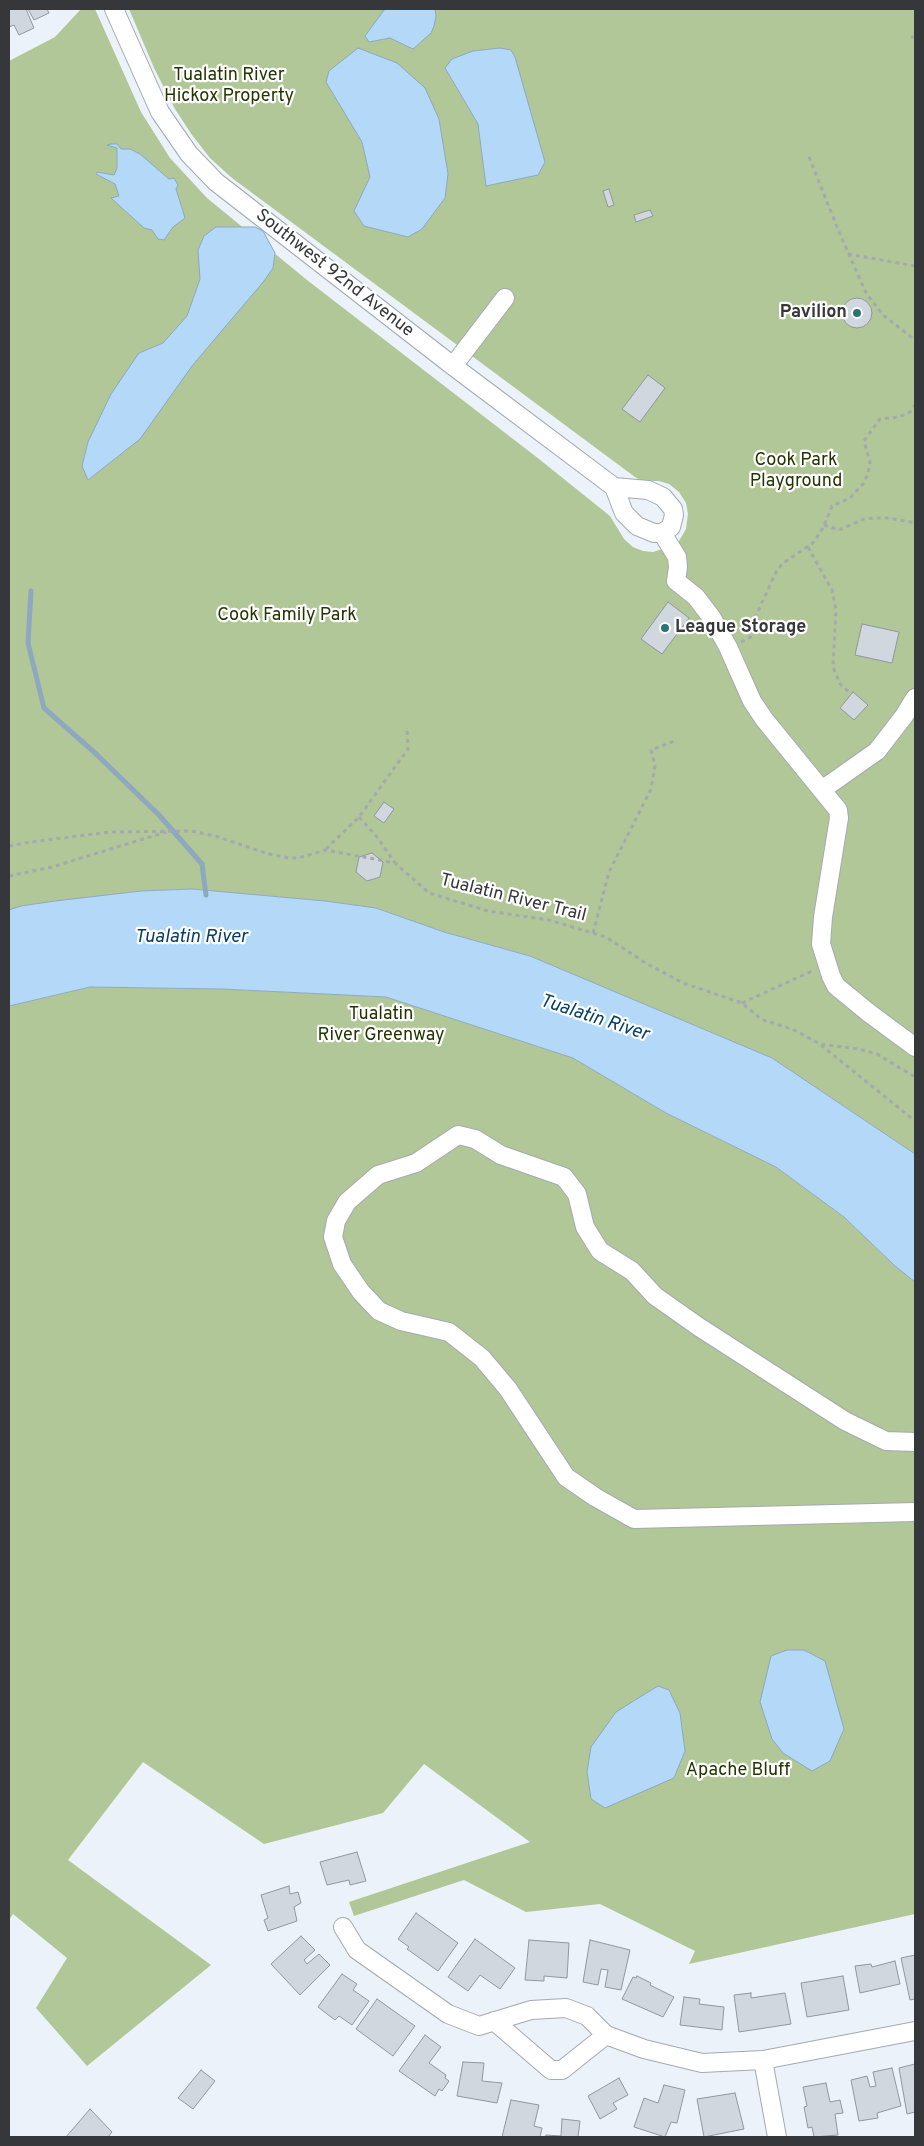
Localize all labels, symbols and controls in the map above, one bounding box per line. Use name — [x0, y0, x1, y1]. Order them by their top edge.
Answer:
park label: Tualatin River Hickox Property — [164, 65, 294, 108]
street label: Southwest 92nd Avenue — [250, 205, 418, 343]
place label: Pavilion — [780, 302, 847, 324]
marker: Pavilion — [851, 307, 863, 319]
park label: Cook Park Playground — [750, 450, 842, 492]
park label: Cook Family Park — [217, 605, 357, 627]
place label: League Storage — [675, 617, 806, 639]
marker: League Storage — [659, 622, 671, 634]
street label: Tualatin River Trail — [438, 870, 588, 928]
water label: Tualatin River — [134, 927, 248, 949]
water label: Tualatin River — [537, 991, 651, 1047]
park label: Tualatin River Greenway — [317, 1004, 445, 1046]
park label: Apache Bluff — [686, 1760, 790, 1782]

